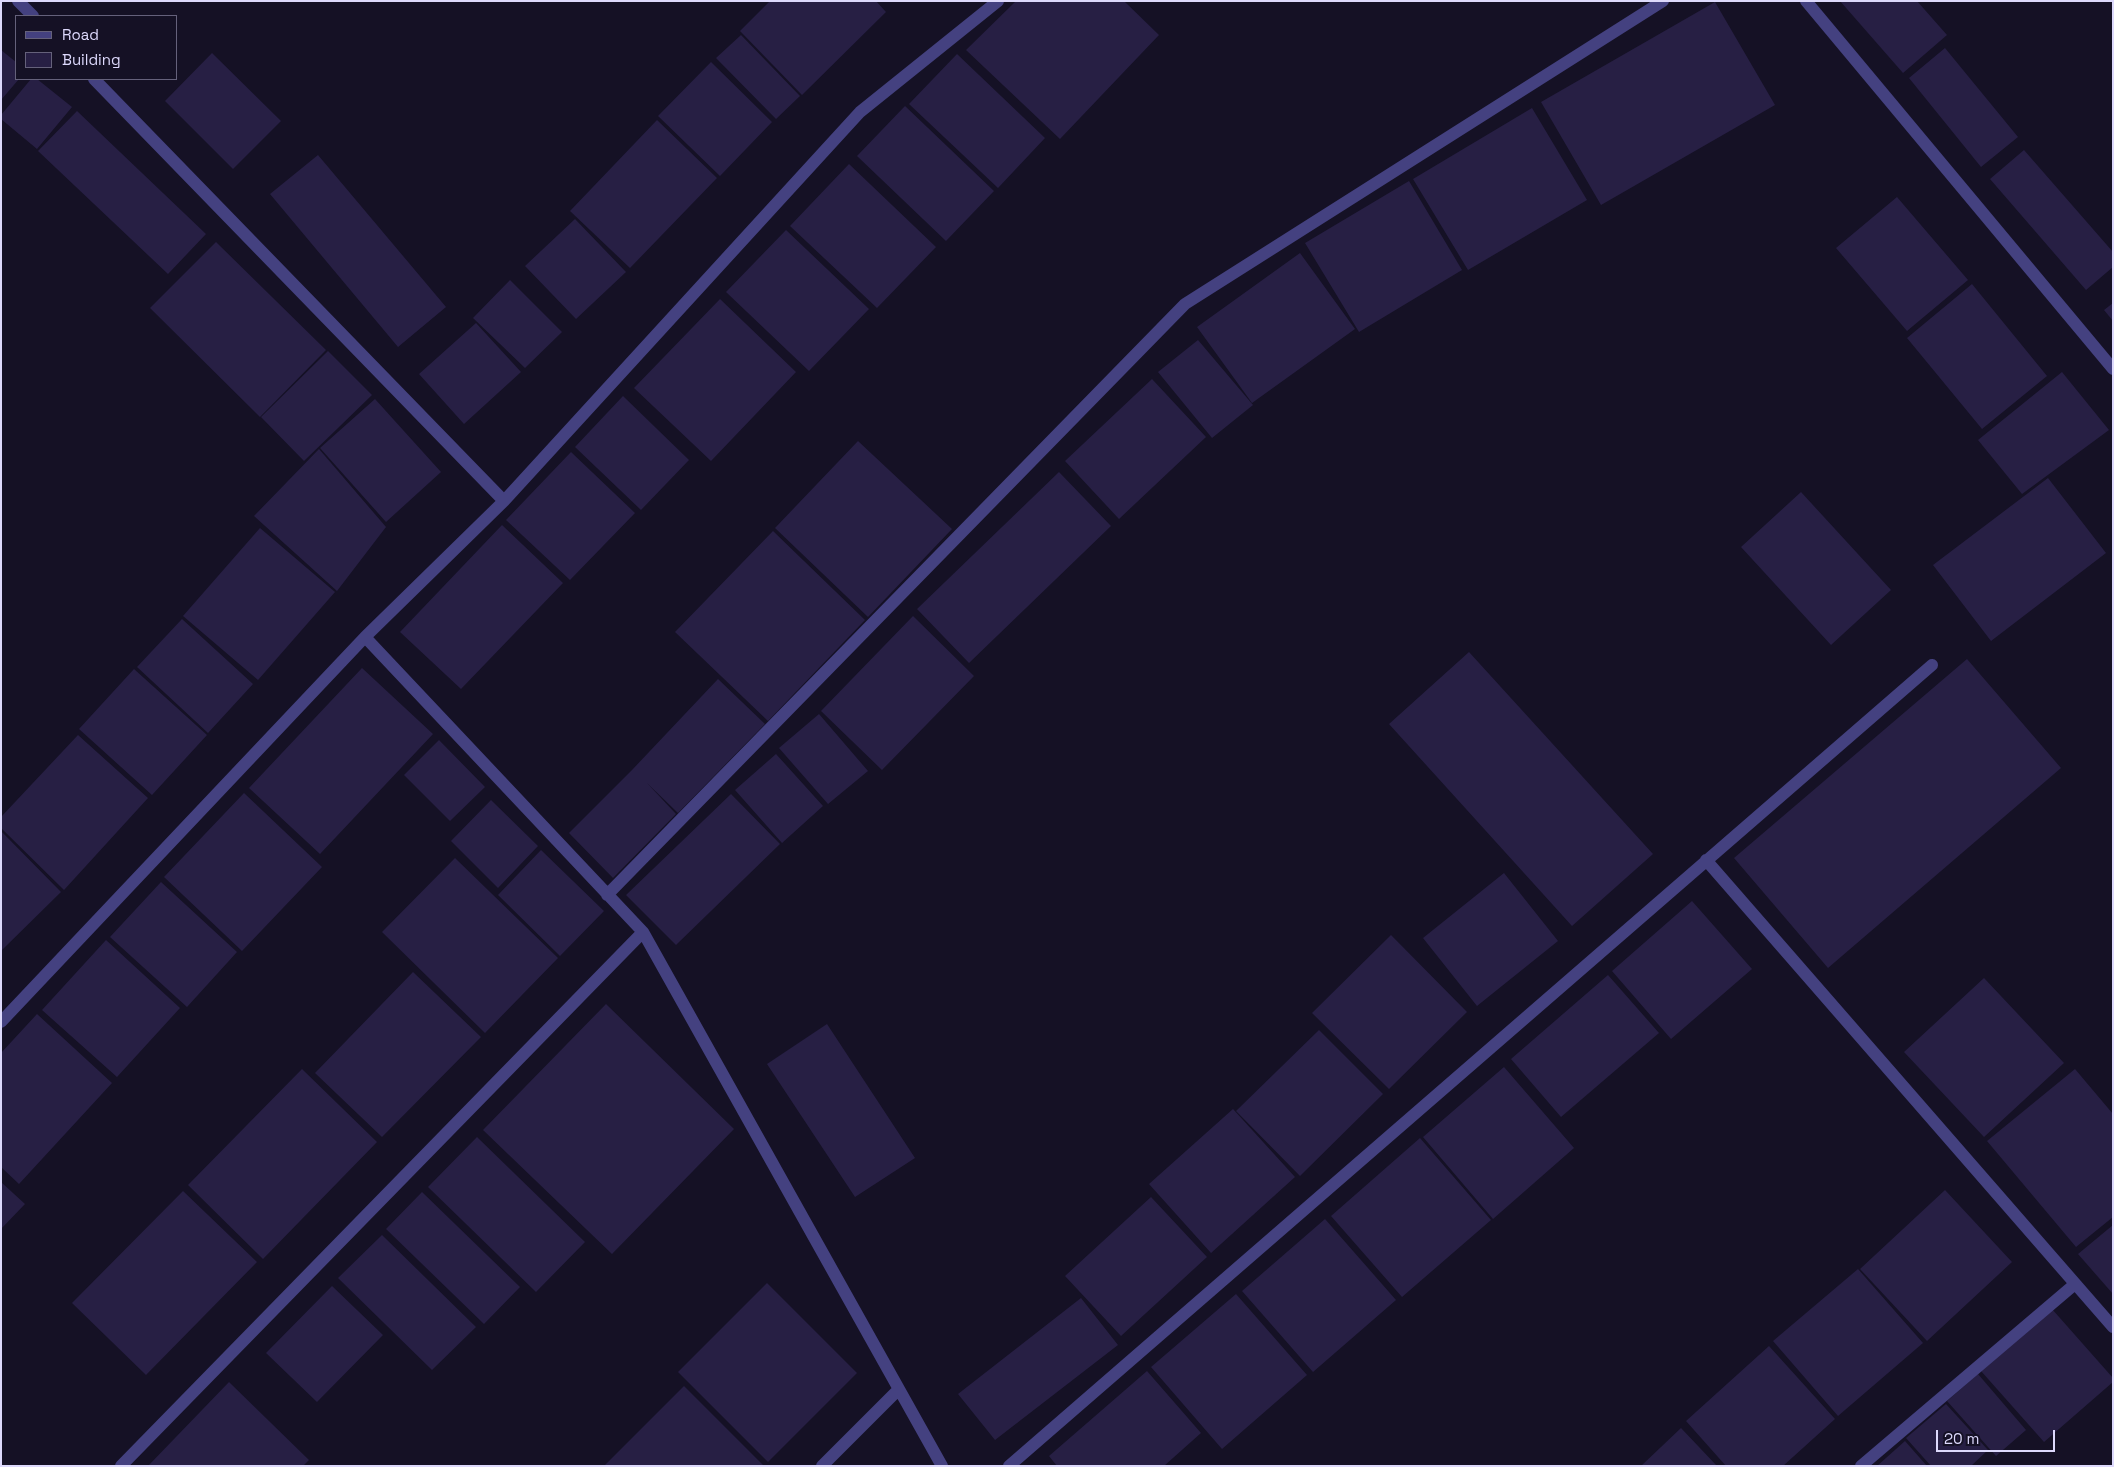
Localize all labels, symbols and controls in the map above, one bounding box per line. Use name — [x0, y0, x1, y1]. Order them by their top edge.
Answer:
legend — [15, 15, 178, 80]
text: Road — [62, 25, 99, 44]
text: Building — [62, 50, 121, 69]
scale bar — [1939, 1420, 2058, 1452]
text: 20 m — [1944, 1429, 1979, 1448]

